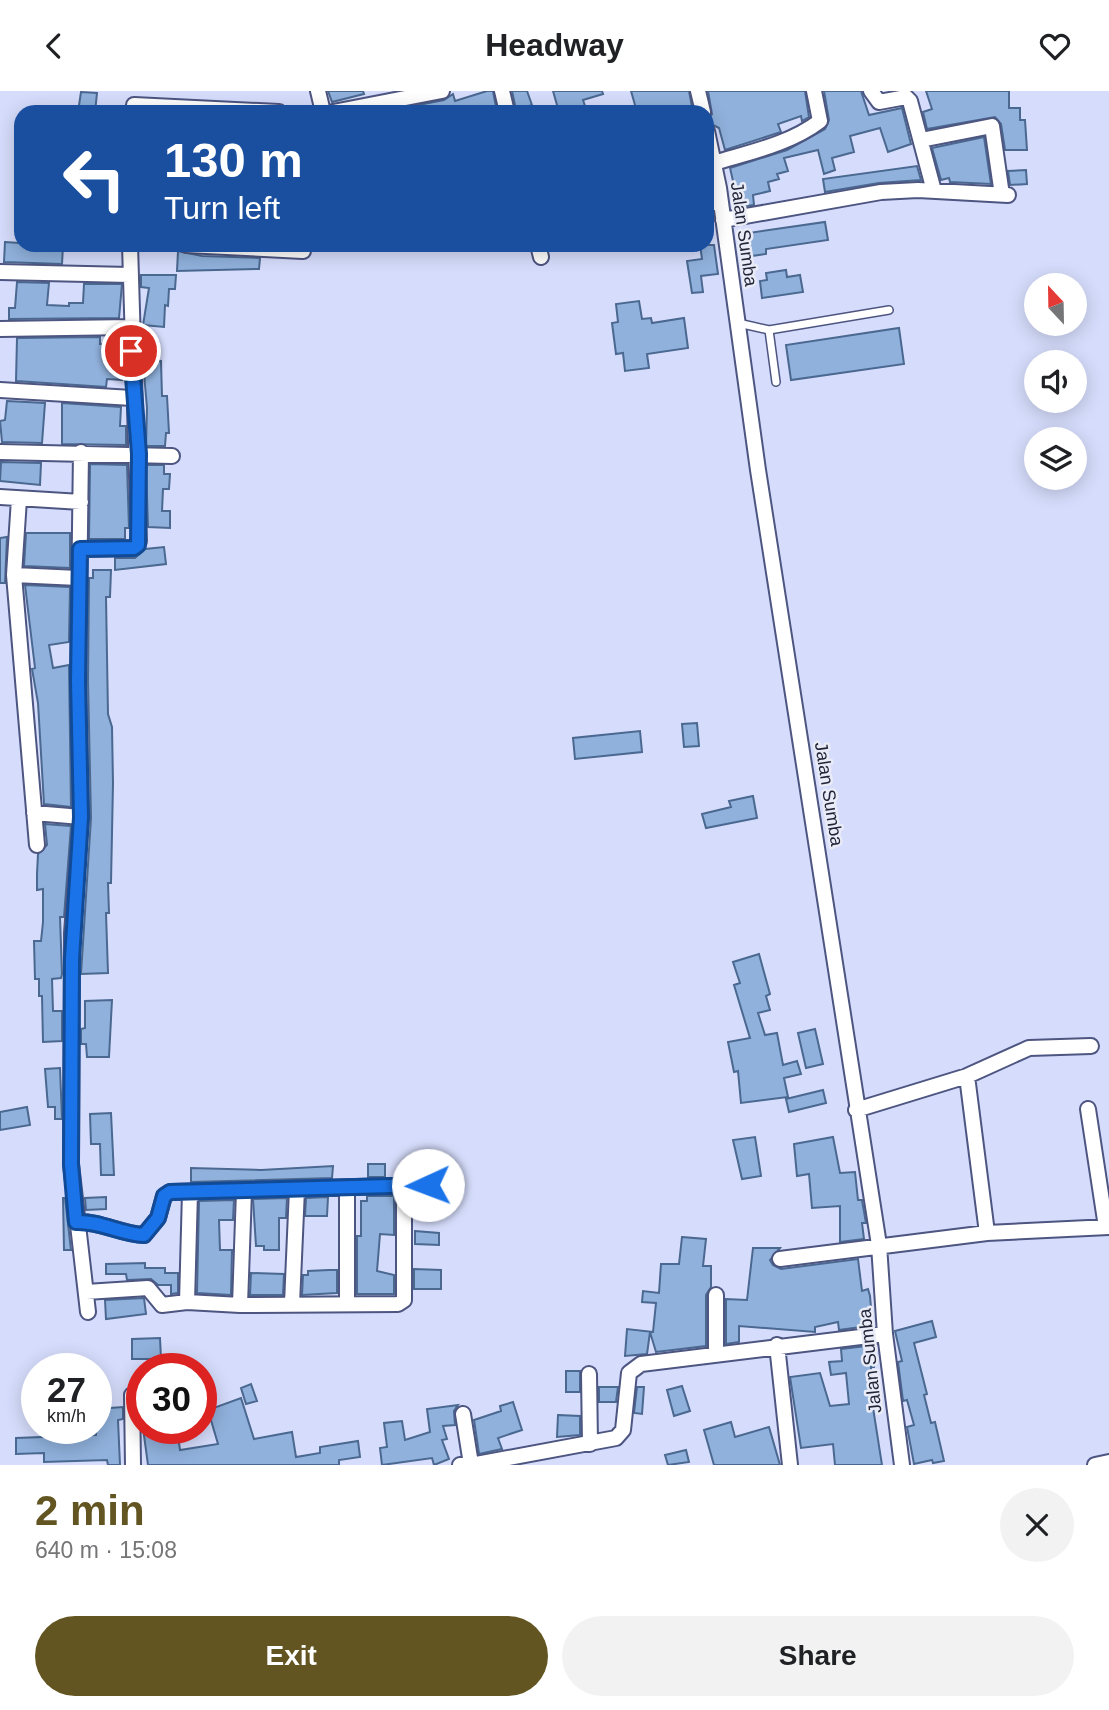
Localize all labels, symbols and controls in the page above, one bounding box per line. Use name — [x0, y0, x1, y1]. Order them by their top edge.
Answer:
icon: back — [35, 27, 73, 65]
text: Headway — [485, 27, 624, 63]
icon: heart — [1036, 27, 1074, 65]
icon: left — [49, 133, 140, 224]
text: 130 m — [164, 133, 303, 187]
street label: Jalan Sumba — [727, 181, 761, 288]
text: Turn left — [164, 190, 280, 226]
north arrow — [1024, 273, 1087, 336]
map controls — [1024, 273, 1087, 490]
pin — [101, 321, 161, 381]
icon: arrive — [112, 332, 150, 370]
button: sound — [1024, 350, 1087, 413]
button: layers — [1024, 427, 1087, 490]
street label: Jalan Sumba — [811, 741, 847, 848]
position arrow — [391, 1148, 465, 1222]
street label: Jalan Sumba — [854, 1307, 885, 1414]
speed limit sign: 30 — [126, 1353, 217, 1444]
text: 27 — [47, 1370, 86, 1409]
text: km/h — [47, 1406, 86, 1426]
text: 2 min — [35, 1487, 145, 1534]
button: close — [1000, 1488, 1074, 1562]
text: 640 m · 15:08 — [35, 1537, 177, 1563]
button: Exit — [35, 1616, 548, 1696]
button: Share — [562, 1616, 1074, 1696]

